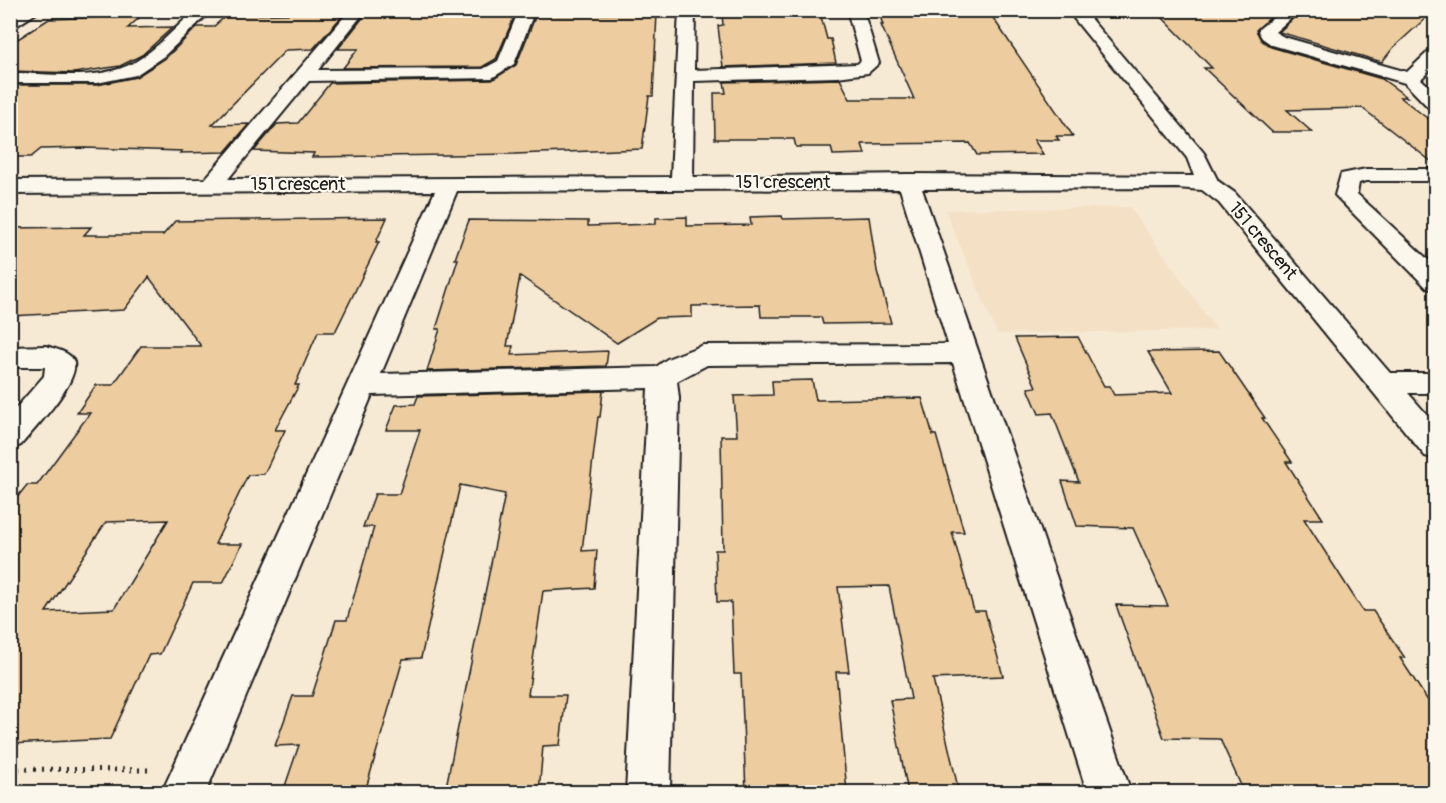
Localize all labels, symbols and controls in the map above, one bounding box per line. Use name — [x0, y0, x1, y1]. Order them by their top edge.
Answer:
street label: 151 crescent — [736, 171, 831, 194]
street label: 151 crescent — [251, 173, 346, 196]
street label: 151 crescent — [1224, 197, 1303, 285]

